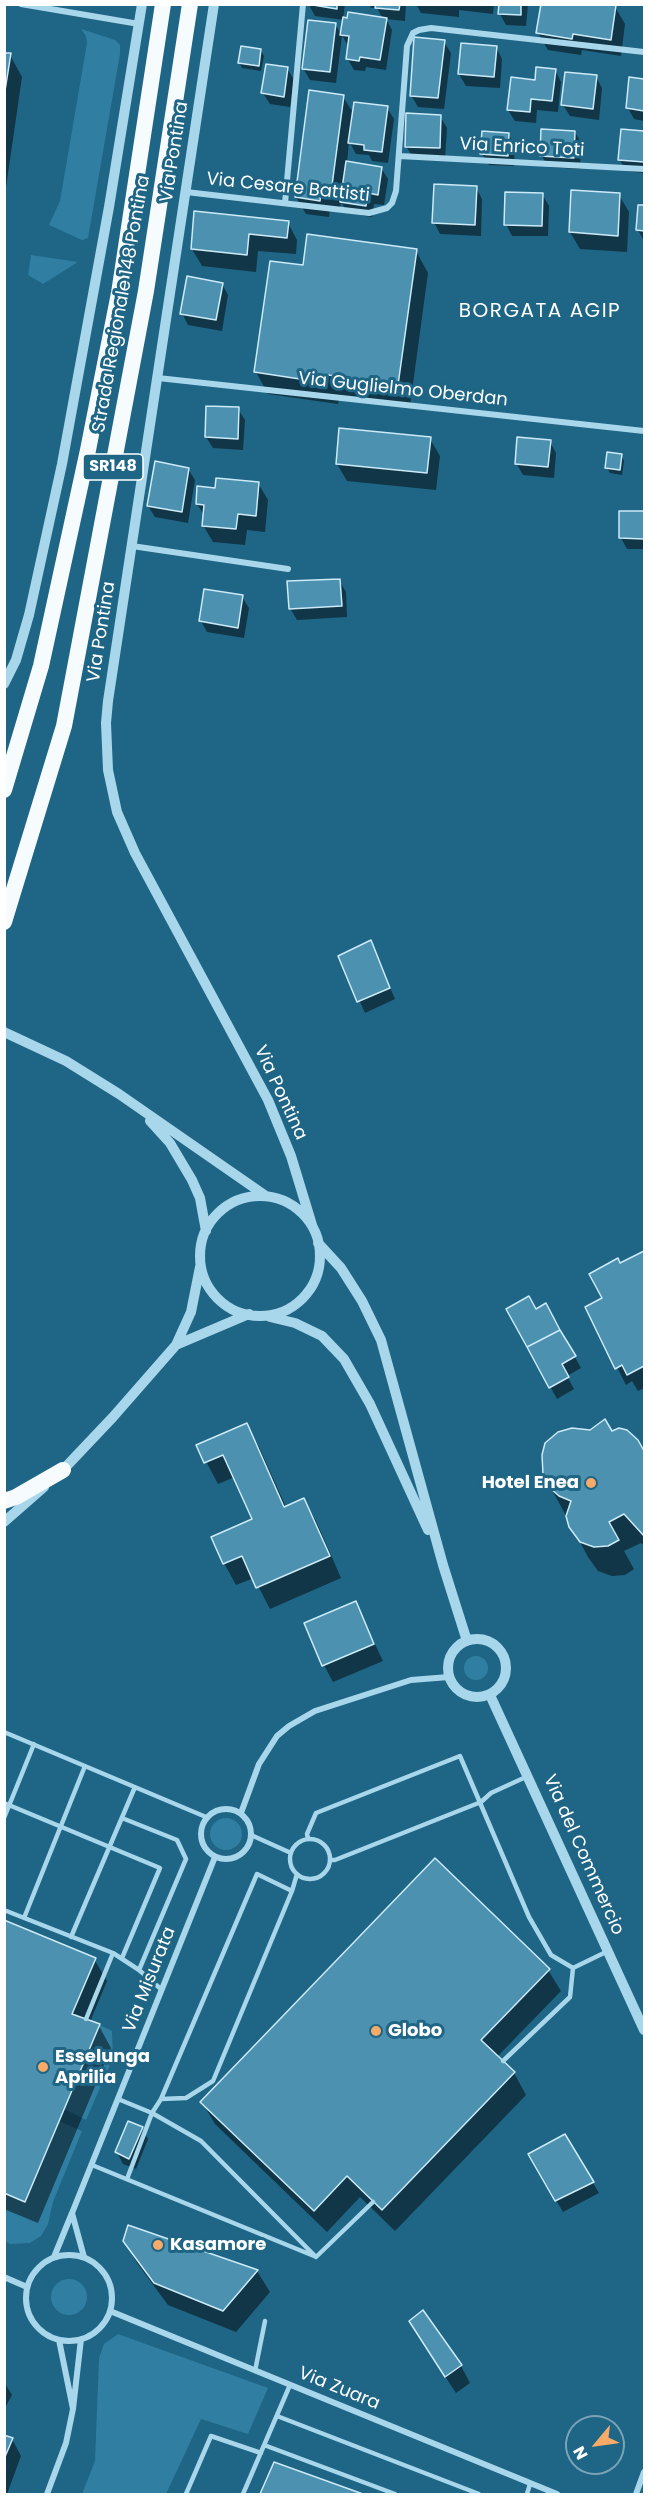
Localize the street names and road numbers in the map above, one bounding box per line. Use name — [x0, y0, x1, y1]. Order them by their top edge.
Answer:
street label: Via Pontina — [156, 100, 194, 204]
street label: Via Enrico Toti — [459, 134, 585, 162]
street label: Via Cesare Battisti — [205, 169, 371, 207]
street label: Strada Regionale 148 Pontina — [89, 174, 155, 434]
street label: Via Guglielmo Oberdan — [297, 368, 509, 412]
road number: SR148 — [83, 454, 143, 480]
street label: Via Pontina — [83, 580, 121, 684]
street label: Via Pontina — [249, 1042, 311, 1144]
street label: Via del Commercio — [538, 1771, 628, 1939]
street label: Via Misurata — [119, 1924, 181, 2036]
street label: Via Zuara — [295, 2363, 383, 2415]

